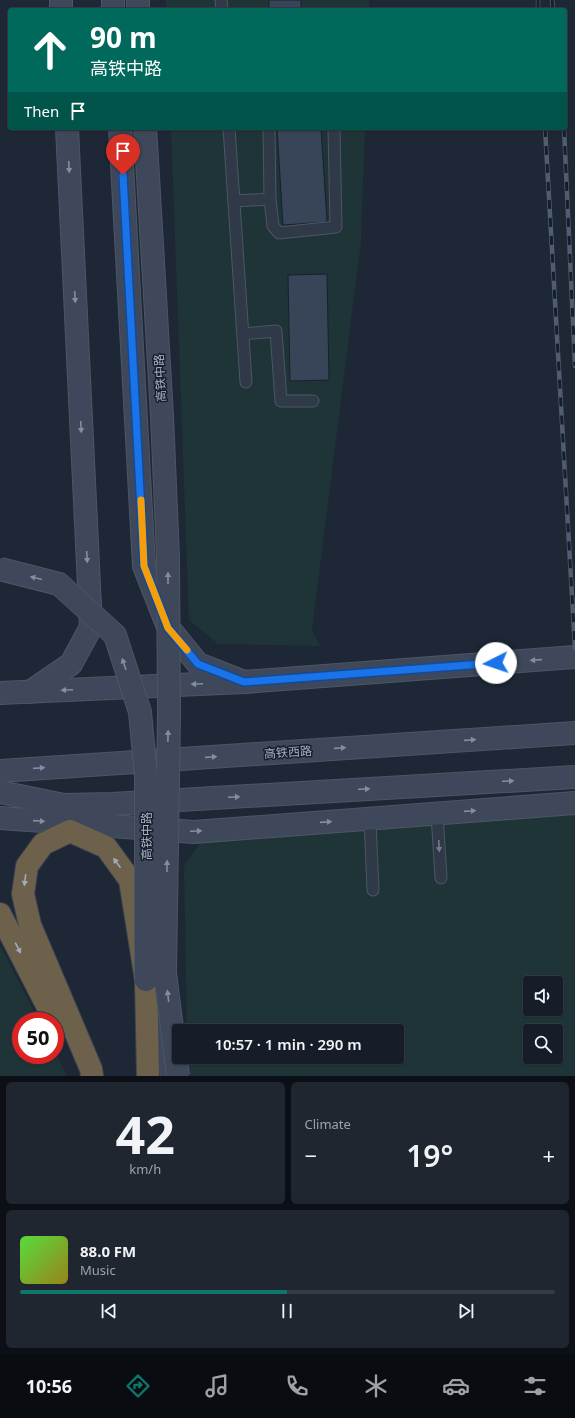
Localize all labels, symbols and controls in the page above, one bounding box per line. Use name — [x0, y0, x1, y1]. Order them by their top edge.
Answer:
text: 90 m — [90, 18, 157, 56]
icon: ahead — [24, 24, 76, 76]
text: 高铁中路 — [90, 56, 162, 80]
icon: arrive — [67, 100, 89, 122]
text: Then — [24, 101, 59, 121]
pin — [106, 134, 140, 175]
icon: arrive — [112, 140, 134, 162]
one-way arrow — [66, 161, 72, 174]
one-way arrow — [72, 291, 78, 304]
street label: 高铁中路 — [150, 354, 170, 402]
one-way arrow — [78, 421, 84, 434]
one-way arrow — [84, 551, 91, 563]
one-way arrow — [165, 571, 171, 584]
one-way arrow — [30, 575, 42, 581]
position arrow — [475, 642, 517, 684]
one-way arrow — [530, 657, 542, 664]
one-way arrow — [121, 658, 127, 670]
one-way arrow — [191, 681, 203, 688]
one-way arrow — [60, 687, 73, 693]
one-way arrow — [165, 729, 171, 742]
one-way arrow — [464, 736, 476, 743]
street label: 高铁西路 — [263, 742, 313, 762]
one-way arrow — [334, 745, 346, 752]
one-way arrow — [205, 753, 217, 760]
one-way arrow — [33, 765, 45, 772]
one-way arrow — [502, 777, 514, 784]
one-way arrow — [358, 786, 371, 792]
one-way arrow — [228, 793, 240, 800]
one-way arrow — [464, 808, 476, 815]
street label: 高铁中路 — [138, 812, 155, 860]
one-way arrow — [33, 817, 45, 824]
one-way arrow — [320, 819, 332, 826]
one-way arrow — [190, 828, 203, 834]
one-way arrow — [436, 840, 442, 853]
one-way arrow — [113, 857, 121, 868]
one-way arrow — [163, 860, 170, 872]
one-way arrow — [22, 874, 28, 886]
one-way arrow — [15, 943, 21, 954]
map controls — [523, 976, 563, 1064]
button: sound — [523, 976, 563, 1016]
one-way arrow — [165, 990, 171, 1002]
speed limit sign: 50 — [12, 1012, 64, 1064]
button: search — [523, 1024, 563, 1064]
text: 10:57 · 1 min · 290 m — [214, 1034, 362, 1054]
text: 42 — [116, 1098, 175, 1169]
text: Climate — [305, 1115, 351, 1133]
text: 19° — [406, 1135, 453, 1176]
text: − — [305, 1140, 317, 1170]
text: + — [542, 1140, 555, 1170]
text: km/h — [129, 1160, 161, 1178]
text: 88.0 FM — [80, 1241, 136, 1261]
text: Music — [80, 1261, 116, 1279]
icon: previous — [98, 1300, 120, 1322]
icon: pause — [276, 1300, 298, 1322]
icon: next — [455, 1300, 477, 1322]
icon: directions — [124, 1372, 152, 1400]
icon: music — [203, 1372, 231, 1400]
icon: phone — [283, 1372, 311, 1400]
icon: climate — [362, 1372, 390, 1400]
icon: car — [442, 1372, 470, 1400]
icon: filters — [521, 1372, 549, 1400]
text: 10:56 — [26, 1374, 72, 1398]

